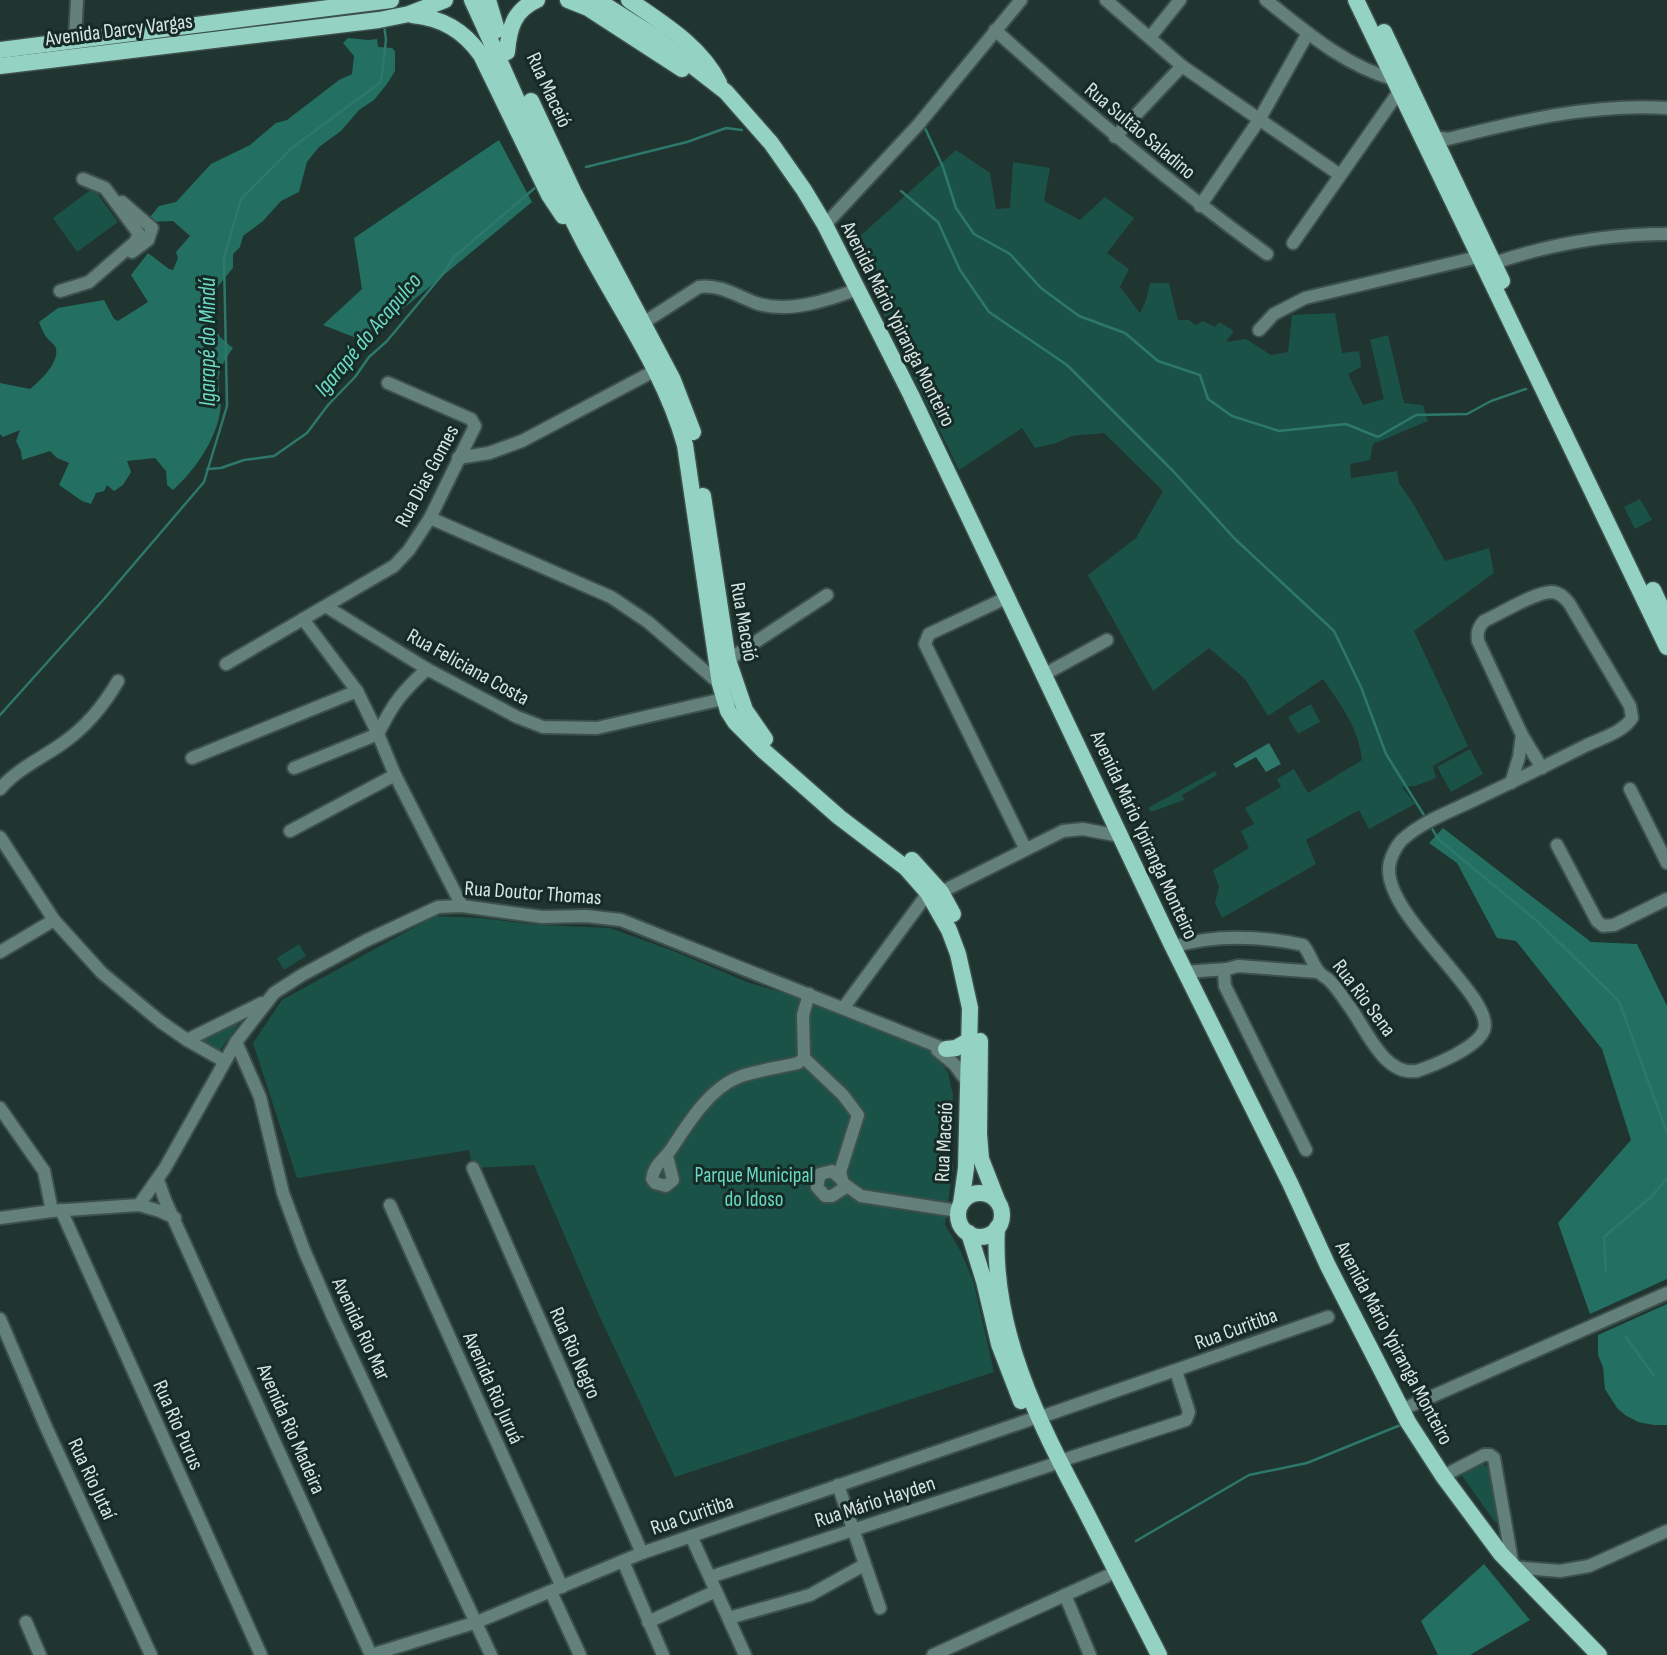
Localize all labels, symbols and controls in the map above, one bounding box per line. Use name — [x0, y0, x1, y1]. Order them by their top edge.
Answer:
street label: Avenida Darcy Vargas — [43, 9, 194, 52]
street label: Rua Maceió — [521, 49, 577, 131]
street label: Rua Sultão Saladino — [1079, 77, 1201, 185]
street label: Avenida Mário Ypiranga Monteiro — [835, 216, 961, 431]
water label: Igarapé do Acapulco — [308, 267, 428, 402]
water label: Igarapé do Mindú — [194, 277, 222, 406]
street label: Rua Dias Gomes — [390, 421, 464, 531]
street label: Rua Maceió — [725, 581, 763, 663]
street label: Rua Feliciana Costa — [403, 623, 533, 711]
street label: Avenida Mário Ypiranga Monteiro — [1084, 726, 1203, 943]
street label: Rua Doutor Thomas — [464, 876, 602, 910]
street label: Rua Rio Sena — [1327, 955, 1401, 1041]
street label: Rua Maceió — [929, 1101, 959, 1183]
park label: Parque Municipal do Idoso — [695, 1163, 813, 1212]
street label: Avenida Mário Ypiranga Monteiro — [1329, 1236, 1458, 1449]
street label: Avenida Rio Mar — [326, 1273, 396, 1384]
street label: Rua Rio Negro — [544, 1303, 606, 1403]
street label: Rua Curitiba — [1191, 1303, 1281, 1355]
street label: Avenida Rio Juruá — [457, 1327, 529, 1448]
street label: Avenida Rio Madeira — [251, 1359, 331, 1498]
street label: Rua Rio Purus — [147, 1376, 209, 1474]
street label: Rua Rio Jutaí — [62, 1434, 122, 1524]
street label: Rua Mário Hayden — [812, 1471, 938, 1533]
street label: Rua Curitiba — [647, 1489, 737, 1541]

